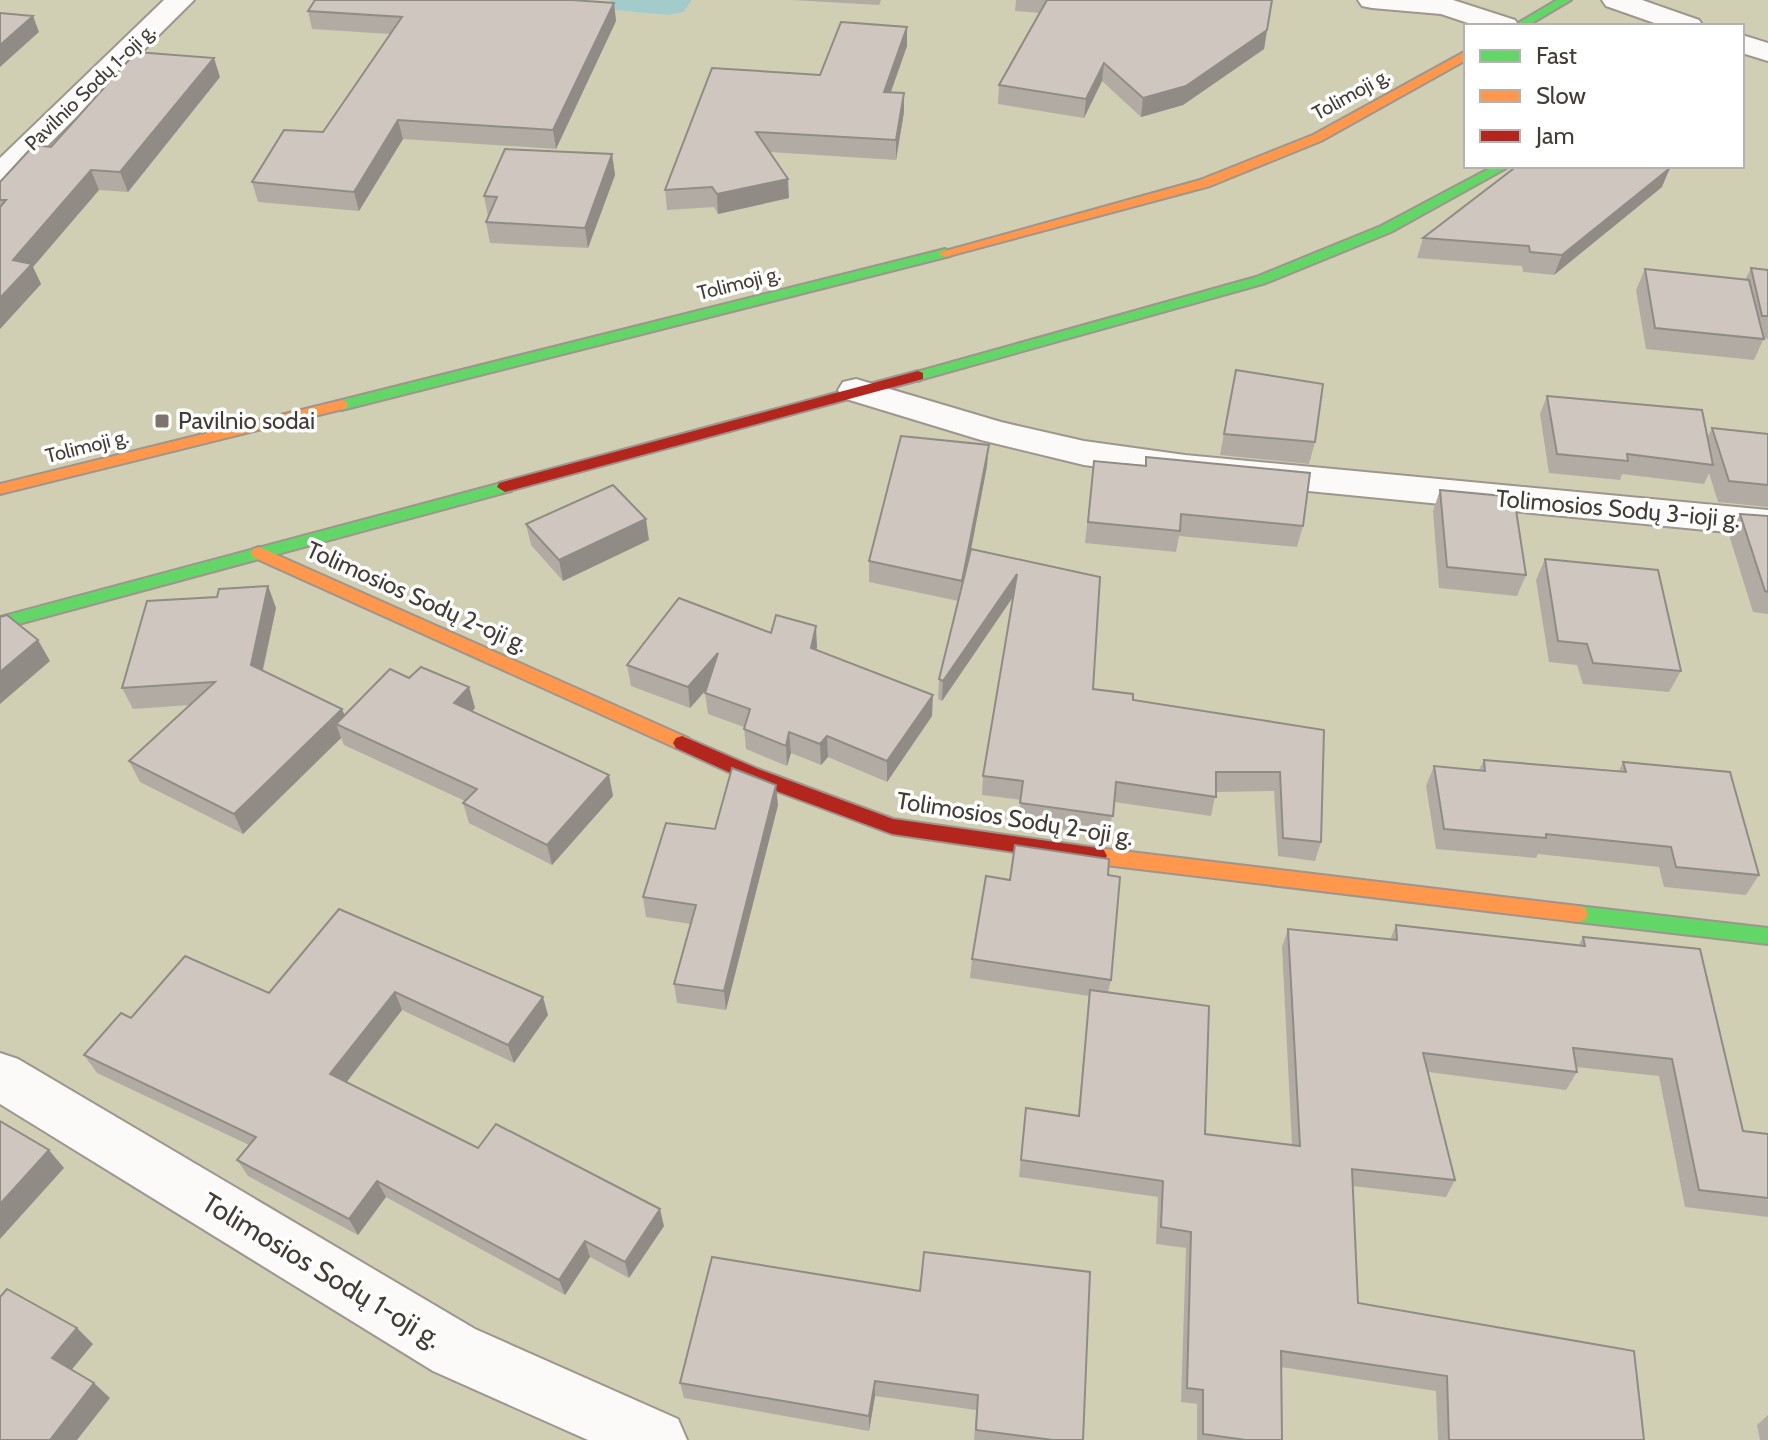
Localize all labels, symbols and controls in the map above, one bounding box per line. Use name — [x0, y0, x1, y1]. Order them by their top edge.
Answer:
street label: Pavilnio Sodų 1-oji g. — [20, 19, 160, 155]
legend — [1464, 24, 1744, 168]
text: Fast — [1536, 41, 1577, 70]
street label: Tolimoji g. — [1308, 63, 1394, 125]
text: Slow — [1536, 81, 1586, 110]
text: Jam — [1535, 121, 1574, 150]
street label: Tolimoji g. — [695, 261, 783, 305]
place label: Pavilnio sodai — [178, 406, 315, 435]
marker: Pavilnio sodai — [153, 412, 171, 430]
street label: Tolimoji g. — [43, 424, 131, 468]
street label: Tolimosios Sodų 3-ioji g. — [1495, 483, 1741, 534]
street label: Tolimosios Sodų 2-oji g. — [302, 535, 532, 658]
street label: Tolimosios Sodų 2-oji g. — [895, 785, 1136, 852]
street label: Tolimosios Sodų 1-oji g. — [196, 1185, 448, 1355]

